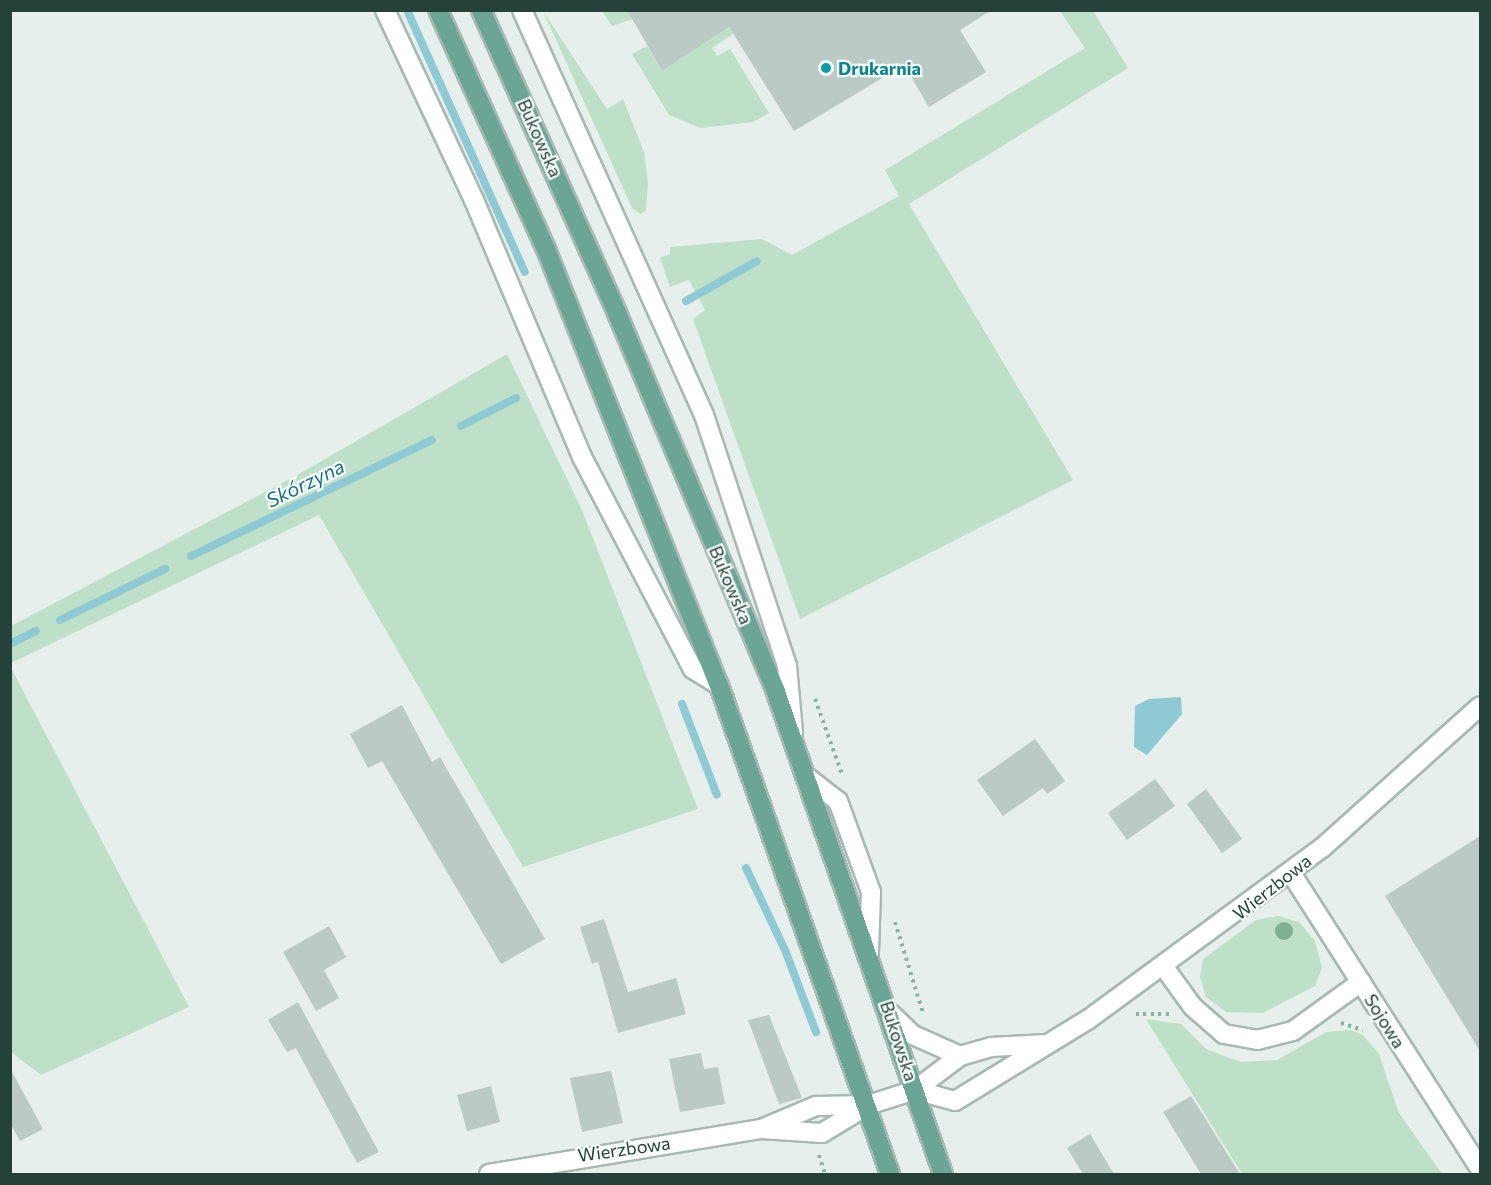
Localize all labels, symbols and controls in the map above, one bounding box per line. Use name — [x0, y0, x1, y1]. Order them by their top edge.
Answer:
place label: Drukarnia — [838, 57, 921, 79]
marker: Drukarnia — [819, 61, 833, 75]
street label: Bukowska — [513, 96, 567, 180]
water label: Skórzyna — [262, 454, 348, 512]
street label: Bukowska — [705, 542, 757, 628]
street label: Wierzbowa — [1229, 850, 1315, 924]
street label: Sojowa — [1360, 990, 1410, 1052]
street label: Bukowska — [876, 998, 922, 1084]
street label: Wierzbowa — [576, 1132, 672, 1166]

